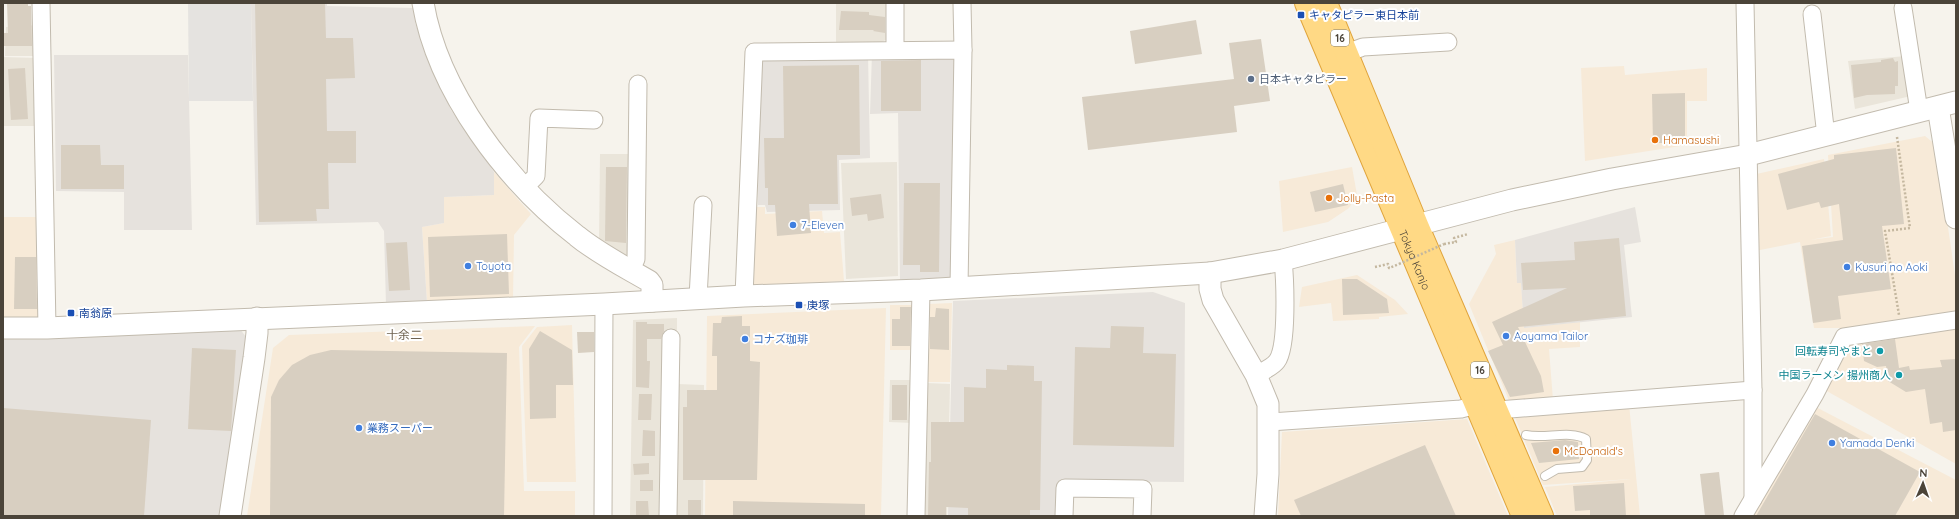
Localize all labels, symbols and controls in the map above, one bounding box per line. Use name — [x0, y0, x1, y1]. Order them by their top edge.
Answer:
place label: キャタピラー東日本前 — [1309, 8, 1419, 22]
marker: キャタピラー東日本前 — [1296, 10, 1306, 20]
road number: 16 — [1331, 30, 1349, 46]
place label: 日本キャタピラー — [1259, 72, 1347, 86]
marker: 日本キャタピラー — [1246, 74, 1256, 84]
place label: Hamasushi — [1663, 133, 1719, 147]
marker: Hamasushi — [1650, 135, 1660, 145]
place label: Jolly-Pasta — [1337, 191, 1394, 205]
marker: Jolly-Pasta — [1324, 193, 1334, 203]
place label: 7-Eleven — [801, 218, 844, 232]
marker: 7-Eleven — [788, 220, 798, 230]
street label: Tokyo Kanjo — [1396, 228, 1434, 292]
place label: Toyota — [476, 259, 511, 273]
place label: Kusuri no Aoki — [1855, 260, 1928, 274]
marker: Toyota — [463, 261, 473, 271]
marker: Kusuri no Aoki — [1842, 262, 1852, 272]
place label: 庚塚 — [807, 298, 829, 312]
marker: 庚塚 — [794, 300, 804, 310]
place label: 南翁原 — [79, 306, 112, 320]
marker: 南翁原 — [66, 308, 76, 318]
district label: 十余二 — [386, 327, 422, 342]
place label: Aoyama Tailor — [1514, 329, 1589, 343]
marker: Aoyama Tailor — [1501, 331, 1511, 341]
place label: コナズ珈琲 — [753, 332, 808, 346]
marker: コナズ珈琲 — [740, 334, 750, 344]
place label: 回転寿司やまと — [1795, 344, 1872, 358]
marker: 回転寿司やまと — [1875, 346, 1885, 356]
road number: 16 — [1471, 362, 1489, 378]
place label: 中国ラーメン 揚州商人 — [1778, 368, 1891, 382]
marker: 中国ラーメン 揚州商人 — [1894, 370, 1904, 380]
place label: 業務スーパー — [367, 421, 433, 435]
marker: 業務スーパー — [354, 423, 364, 433]
place label: Yamada Denki — [1840, 436, 1914, 450]
marker: Yamada Denki — [1827, 438, 1837, 448]
place label: McDonald's — [1564, 444, 1623, 458]
marker: McDonald's — [1551, 446, 1561, 456]
north arrow — [1903, 463, 1943, 503]
text: N — [1919, 466, 1928, 480]

